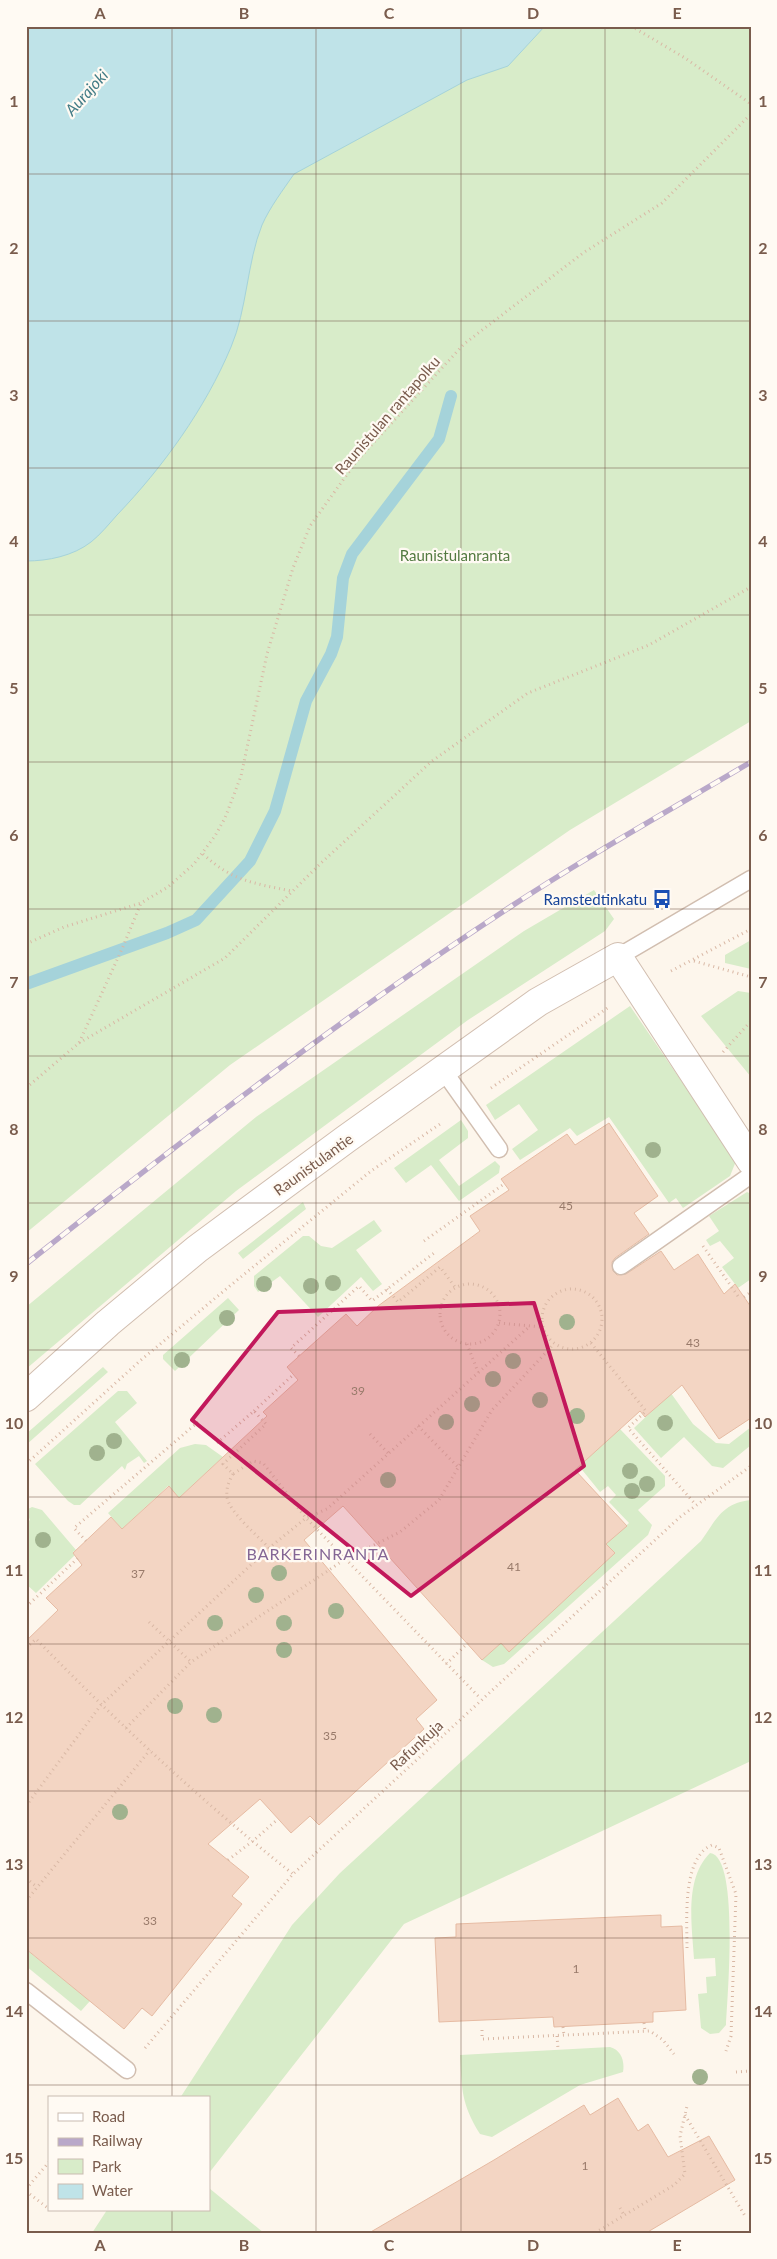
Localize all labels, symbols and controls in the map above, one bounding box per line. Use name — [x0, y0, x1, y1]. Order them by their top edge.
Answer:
text: A — [93, 3, 106, 22]
text: B — [239, 3, 249, 22]
text: C — [384, 3, 395, 22]
text: D — [527, 3, 539, 22]
text: E — [672, 3, 682, 22]
water label: Aurajoki — [60, 65, 112, 119]
text: 1 — [9, 91, 19, 110]
text: 1 — [758, 91, 768, 110]
text: 2 — [9, 238, 19, 257]
text: 2 — [758, 238, 768, 257]
street label: Raunistulan rantapolku — [331, 352, 443, 478]
text: 3 — [9, 385, 19, 404]
text: 3 — [758, 385, 768, 404]
text: 4 — [9, 531, 19, 550]
text: 4 — [758, 531, 768, 550]
park label: Raunistulanranta — [400, 546, 510, 564]
text: 5 — [9, 678, 19, 697]
text: 5 — [758, 678, 768, 697]
text: 6 — [9, 825, 19, 844]
text: 6 — [758, 825, 768, 844]
bus stop icon: Ramstedtinkatu — [651, 888, 673, 910]
place label: Ramstedtinkatu — [543, 890, 647, 908]
text: 7 — [9, 972, 19, 991]
text: 7 — [758, 972, 768, 991]
text: 8 — [9, 1119, 19, 1138]
text: 8 — [758, 1119, 768, 1138]
street label: Raunistulantie — [270, 1129, 356, 1199]
house number: 45 — [559, 1198, 573, 1213]
text: 9 — [9, 1266, 19, 1285]
text: 9 — [758, 1266, 768, 1285]
house number: 43 — [686, 1335, 700, 1350]
house number: 39 — [351, 1383, 365, 1398]
text: 10 — [5, 1413, 23, 1432]
text: 10 — [754, 1413, 772, 1432]
district label: BARKERINRANTA — [247, 1544, 389, 1563]
house number: 41 — [507, 1559, 521, 1574]
text: 11 — [5, 1560, 23, 1579]
text: 11 — [754, 1560, 772, 1579]
house number: 37 — [131, 1566, 145, 1581]
text: 12 — [5, 1707, 23, 1726]
text: 12 — [754, 1707, 772, 1726]
street label: Rafunkuja — [386, 1716, 446, 1774]
house number: 35 — [323, 1728, 337, 1743]
text: 13 — [5, 1854, 23, 1873]
text: 13 — [754, 1854, 772, 1873]
house number: 33 — [143, 1913, 157, 1928]
house number: 1 — [573, 1961, 580, 1976]
text: 14 — [5, 2001, 23, 2020]
text: 14 — [754, 2001, 772, 2020]
legend — [48, 2096, 210, 2212]
text: Road — [92, 2107, 125, 2125]
text: Railway — [92, 2131, 143, 2149]
text: 15 — [5, 2148, 23, 2167]
text: 15 — [754, 2148, 772, 2167]
text: Park — [92, 2157, 122, 2175]
house number: 1 — [582, 2158, 589, 2173]
text: Water — [92, 2181, 133, 2199]
text: A — [93, 2235, 106, 2254]
text: B — [239, 2235, 249, 2254]
text: C — [384, 2235, 395, 2254]
text: D — [527, 2235, 539, 2254]
text: E — [672, 2235, 682, 2254]

